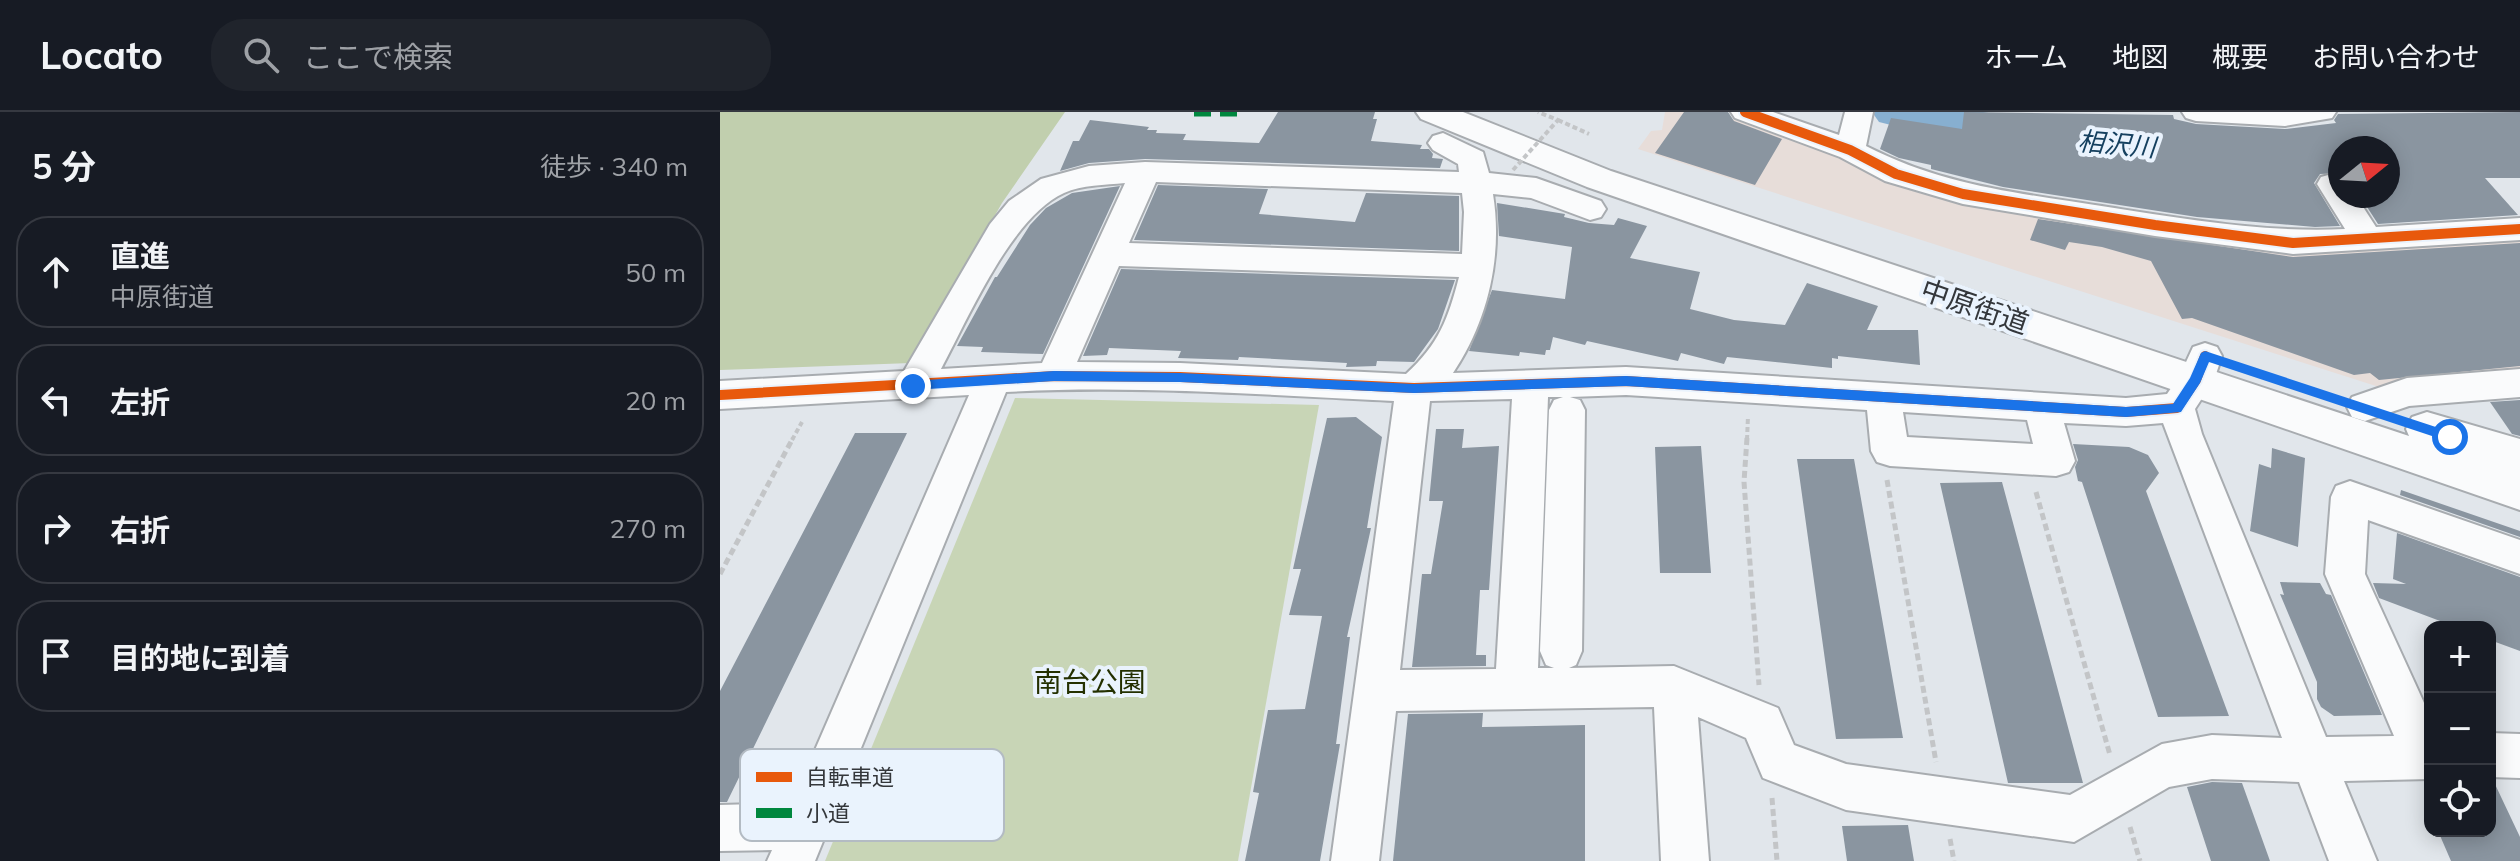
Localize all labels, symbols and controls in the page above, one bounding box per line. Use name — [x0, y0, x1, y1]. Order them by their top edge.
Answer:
search box — [211, 19, 771, 91]
text: Locato — [40, 31, 163, 79]
icon: search — [239, 33, 283, 77]
text: ここで検索 — [303, 38, 453, 76]
text: ホーム — [1985, 39, 2068, 74]
text: 地図 — [2112, 39, 2168, 74]
text: 概要 — [2212, 39, 2268, 74]
text: お問い合わせ — [2312, 39, 2480, 74]
water label: 相沢川 — [2077, 124, 2160, 164]
north arrow — [2328, 136, 2400, 208]
text: 5 分 — [32, 145, 96, 188]
text: 徒歩 · 340 m — [540, 150, 688, 183]
text: 直進 — [110, 237, 170, 275]
icon: ahead — [34, 250, 78, 294]
text: 50 m — [625, 256, 686, 289]
street label: 中原街道 — [1916, 271, 2034, 341]
text: 中原街道 — [110, 280, 214, 313]
route end — [895, 368, 931, 404]
icon: left — [34, 378, 78, 422]
text: 左折 — [110, 383, 170, 421]
text: 20 m — [625, 384, 686, 417]
route start — [2432, 419, 2468, 455]
icon: right — [34, 506, 78, 550]
text: 右折 — [110, 511, 170, 549]
text: 270 m — [610, 512, 686, 545]
map controls — [2424, 621, 2496, 837]
button: + — [2424, 621, 2496, 693]
icon: arrive — [34, 634, 78, 678]
text: 目的地に到着 — [110, 639, 290, 677]
park label: 南台公園 — [1034, 664, 1146, 699]
button: − — [2424, 693, 2496, 765]
legend — [740, 749, 1004, 841]
text: 自転車道 — [806, 763, 894, 791]
button: locate — [2424, 765, 2496, 837]
text: 小道 — [806, 799, 850, 827]

